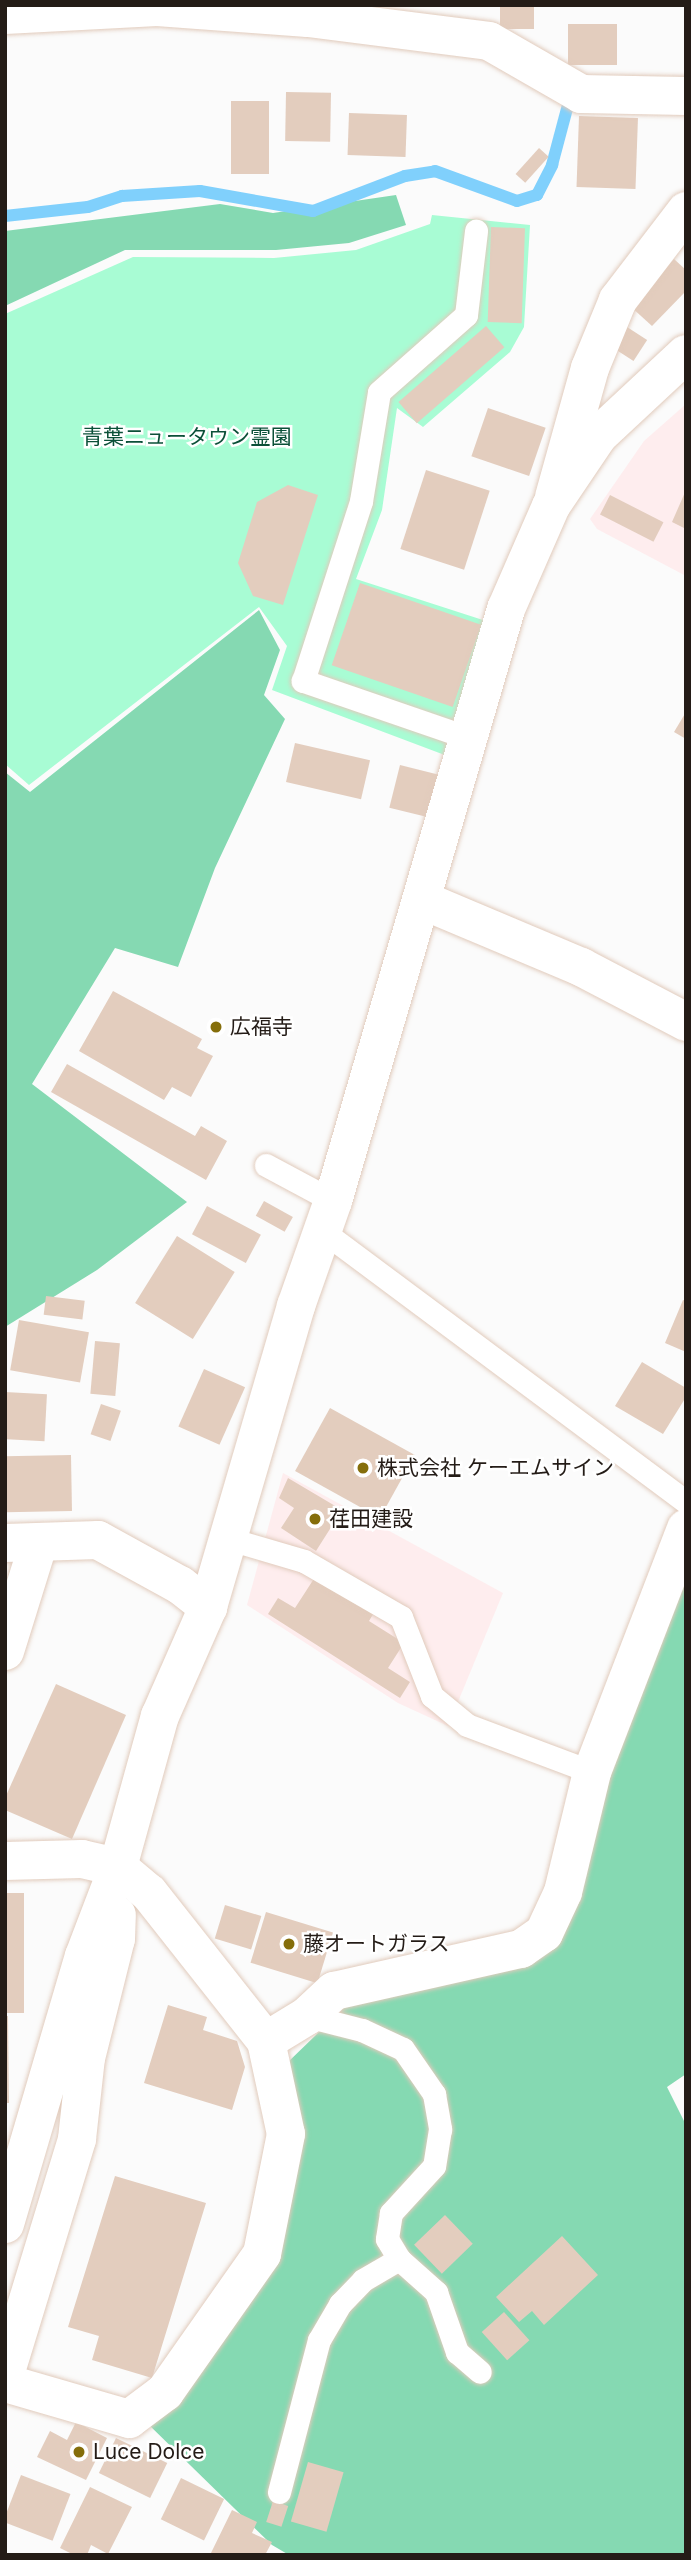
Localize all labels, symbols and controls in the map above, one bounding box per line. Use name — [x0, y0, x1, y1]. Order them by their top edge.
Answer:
park label: 青葉ニュータウン霊園 — [82, 424, 292, 450]
place label: 広福寺 — [230, 1014, 293, 1040]
marker: 広福寺 — [208, 1019, 224, 1035]
place label: 株式会社 ケーエムサイン — [377, 1455, 614, 1481]
marker: 株式会社 ケーエムサイン — [355, 1460, 371, 1476]
place label: 荏田建設 — [329, 1506, 413, 1532]
marker: 荏田建設 — [307, 1511, 323, 1527]
place label: 藤オートガラス — [303, 1931, 450, 1957]
marker: 藤オートガラス — [281, 1936, 297, 1952]
place label: Luce Dolce — [93, 2439, 205, 2465]
marker: Luce Dolce — [71, 2444, 87, 2460]

